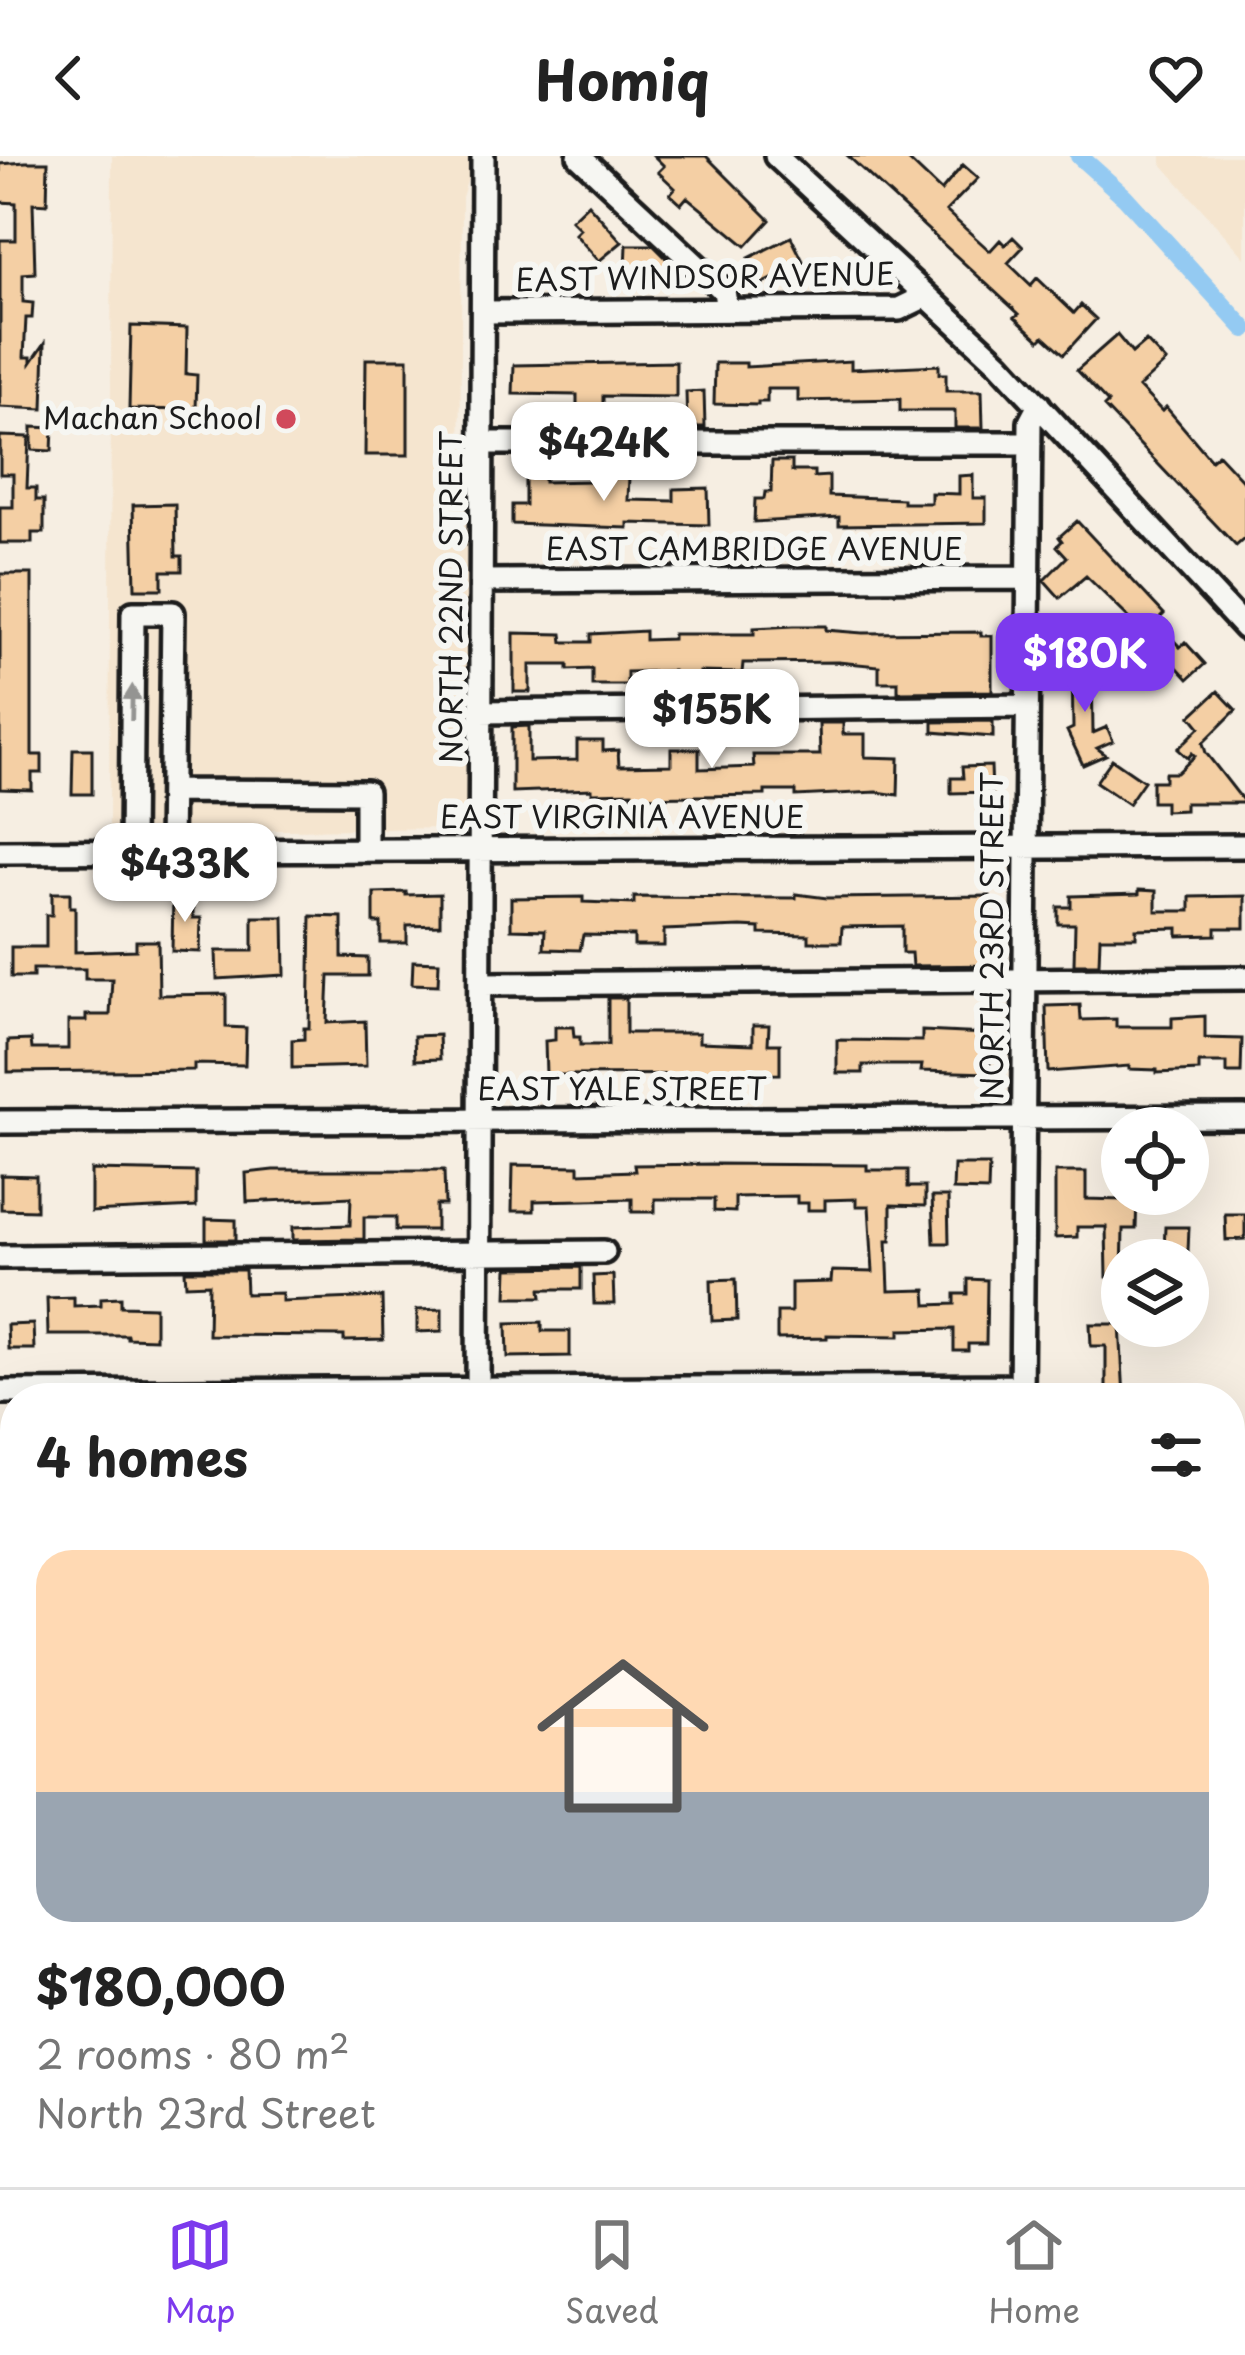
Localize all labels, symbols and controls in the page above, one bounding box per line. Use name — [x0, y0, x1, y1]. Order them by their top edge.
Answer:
text: Homiq — [535, 38, 710, 119]
icon: back — [36, 45, 102, 111]
icon: heart — [1143, 45, 1209, 111]
street label: EAST WINDSOR AVENUE — [515, 250, 895, 301]
place label: Machan School — [43, 394, 262, 439]
pin: $424K — [520, 402, 688, 504]
marker: Machan School — [273, 406, 299, 432]
text: $424K — [538, 411, 670, 470]
street label: NORTH 22ND STREET — [427, 430, 472, 763]
street label: EAST CAMBRIDGE AVENUE — [546, 525, 963, 570]
pin: $180K — [1001, 613, 1169, 715]
text: $180K — [1023, 622, 1147, 681]
pin: $155K — [628, 669, 796, 771]
text: $155K — [652, 678, 772, 737]
one-way arrow — [123, 683, 142, 721]
street label: NORTH 23RD STREET — [968, 772, 1013, 1100]
street label: EAST VIRGINIA AVENUE — [440, 793, 804, 838]
pin: $433K — [101, 823, 269, 925]
text: $433K — [120, 832, 250, 891]
street label: EAST YALE STREET — [477, 1065, 767, 1110]
map controls — [1101, 1107, 1209, 1347]
button: locate — [1101, 1107, 1209, 1215]
button: layers — [1101, 1239, 1209, 1347]
text: 4 homes — [36, 1417, 248, 1494]
icon: filters — [1143, 1422, 1209, 1488]
icon: home — [515, 1628, 731, 1844]
text: $180,000 — [36, 1946, 286, 2023]
text: 2 rooms · 80 m² — [36, 2023, 350, 2082]
text: North 23rd Street — [36, 2082, 376, 2141]
tab: Map — [165, 2212, 235, 2334]
tab: Saved — [565, 2212, 659, 2334]
tab: Home — [988, 2212, 1080, 2334]

